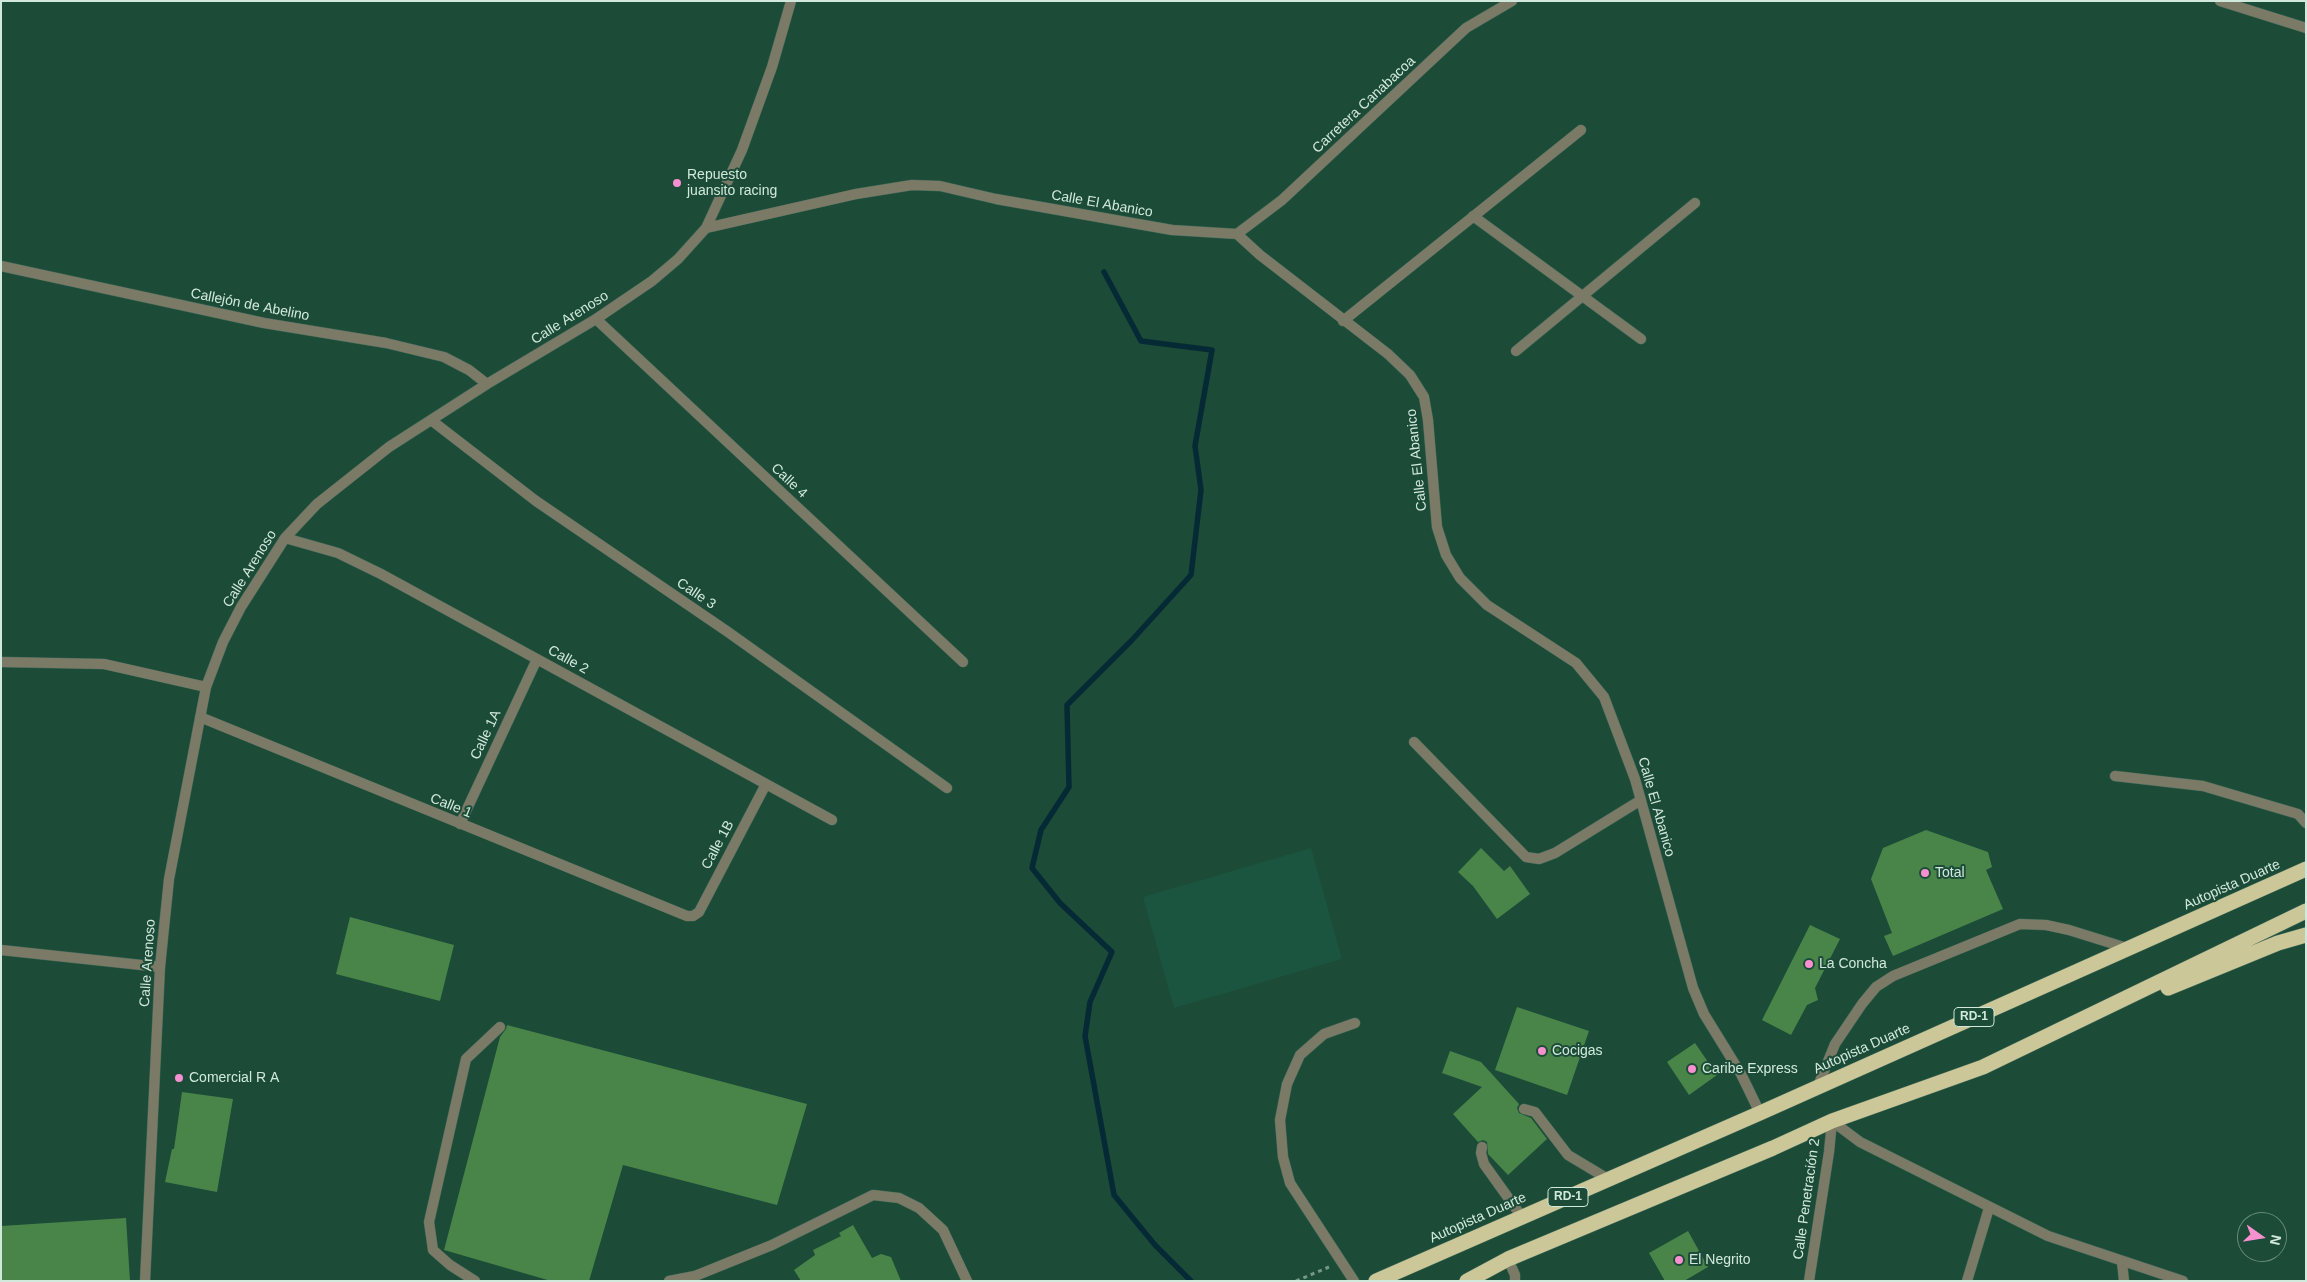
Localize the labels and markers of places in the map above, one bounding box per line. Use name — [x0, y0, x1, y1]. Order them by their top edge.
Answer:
place label: Repuesto juansito racing — [687, 167, 777, 200]
marker: Repuesto juansito racing — [671, 177, 683, 189]
place label: Total — [1935, 865, 1965, 881]
marker: Total — [1919, 867, 1931, 879]
place label: La Concha — [1819, 956, 1887, 972]
marker: La Concha — [1803, 958, 1815, 970]
place label: Cocigas — [1552, 1043, 1603, 1059]
marker: Cocigas — [1536, 1045, 1548, 1057]
place label: Caribe Express — [1702, 1061, 1798, 1077]
marker: Caribe Express — [1686, 1063, 1698, 1075]
place label: Comercial R A — [189, 1070, 279, 1086]
marker: Comercial R A — [173, 1072, 185, 1084]
place label: El Negrito — [1689, 1252, 1750, 1268]
marker: El Negrito — [1673, 1254, 1685, 1266]

